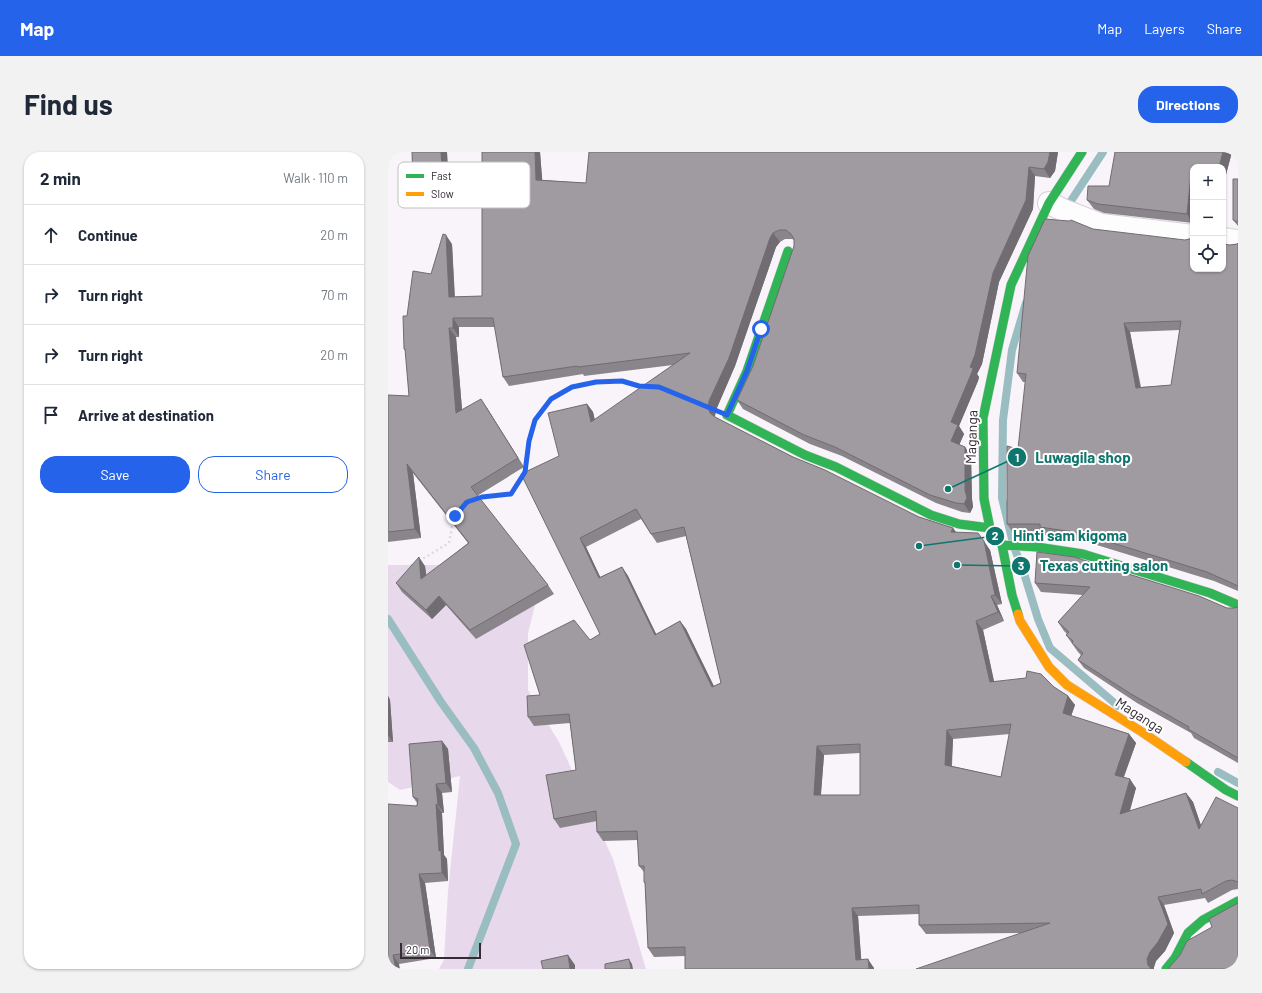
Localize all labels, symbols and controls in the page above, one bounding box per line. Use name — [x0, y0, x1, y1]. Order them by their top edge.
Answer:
text: Map — [20, 17, 54, 40]
text: Map — [1097, 20, 1122, 37]
text: Layers — [1144, 20, 1185, 37]
text: Share — [1207, 20, 1242, 37]
button: Directions — [1138, 86, 1238, 123]
text: Find us — [24, 87, 113, 121]
legend — [398, 162, 530, 208]
map controls — [1190, 164, 1226, 272]
button: + — [1190, 164, 1226, 200]
text: 2 min — [40, 168, 81, 188]
text: Fast — [431, 169, 452, 182]
text: Walk · 110 m — [283, 170, 348, 186]
text: Slow — [431, 187, 454, 200]
button: − — [1190, 200, 1226, 236]
icon: ahead — [40, 224, 62, 246]
text: Continue — [78, 226, 138, 244]
text: 20 m — [320, 227, 348, 243]
button: locate — [1190, 236, 1226, 272]
icon: right — [40, 284, 62, 306]
text: Turn right — [78, 286, 143, 304]
text: 70 m — [321, 287, 348, 303]
route start — [752, 320, 770, 338]
icon: right — [40, 344, 62, 366]
text: Turn right — [78, 346, 143, 364]
text: 20 m — [320, 347, 348, 363]
icon: arrive — [40, 404, 62, 426]
text: Arrive at destination — [78, 406, 214, 424]
street label: Maganga — [962, 410, 980, 464]
callout: Luwagila shop — [1007, 444, 1138, 471]
text: Luwagila shop — [1035, 448, 1131, 466]
text: 1 — [1015, 450, 1019, 464]
button: Save — [40, 456, 190, 493]
button: Share — [198, 456, 348, 493]
route end — [446, 507, 464, 525]
callout: Hinti sam kigoma — [985, 523, 1135, 550]
text: Hinti sam kigoma — [1013, 526, 1127, 544]
text: 2 — [992, 528, 999, 542]
callout: Texas cutting salon — [1011, 553, 1176, 580]
text: Texas cutting salon — [1040, 556, 1168, 574]
text: 3 — [1018, 558, 1024, 572]
street label: Maganga — [1113, 693, 1167, 737]
scale bar — [400, 941, 481, 960]
text: 20 m — [406, 943, 429, 956]

